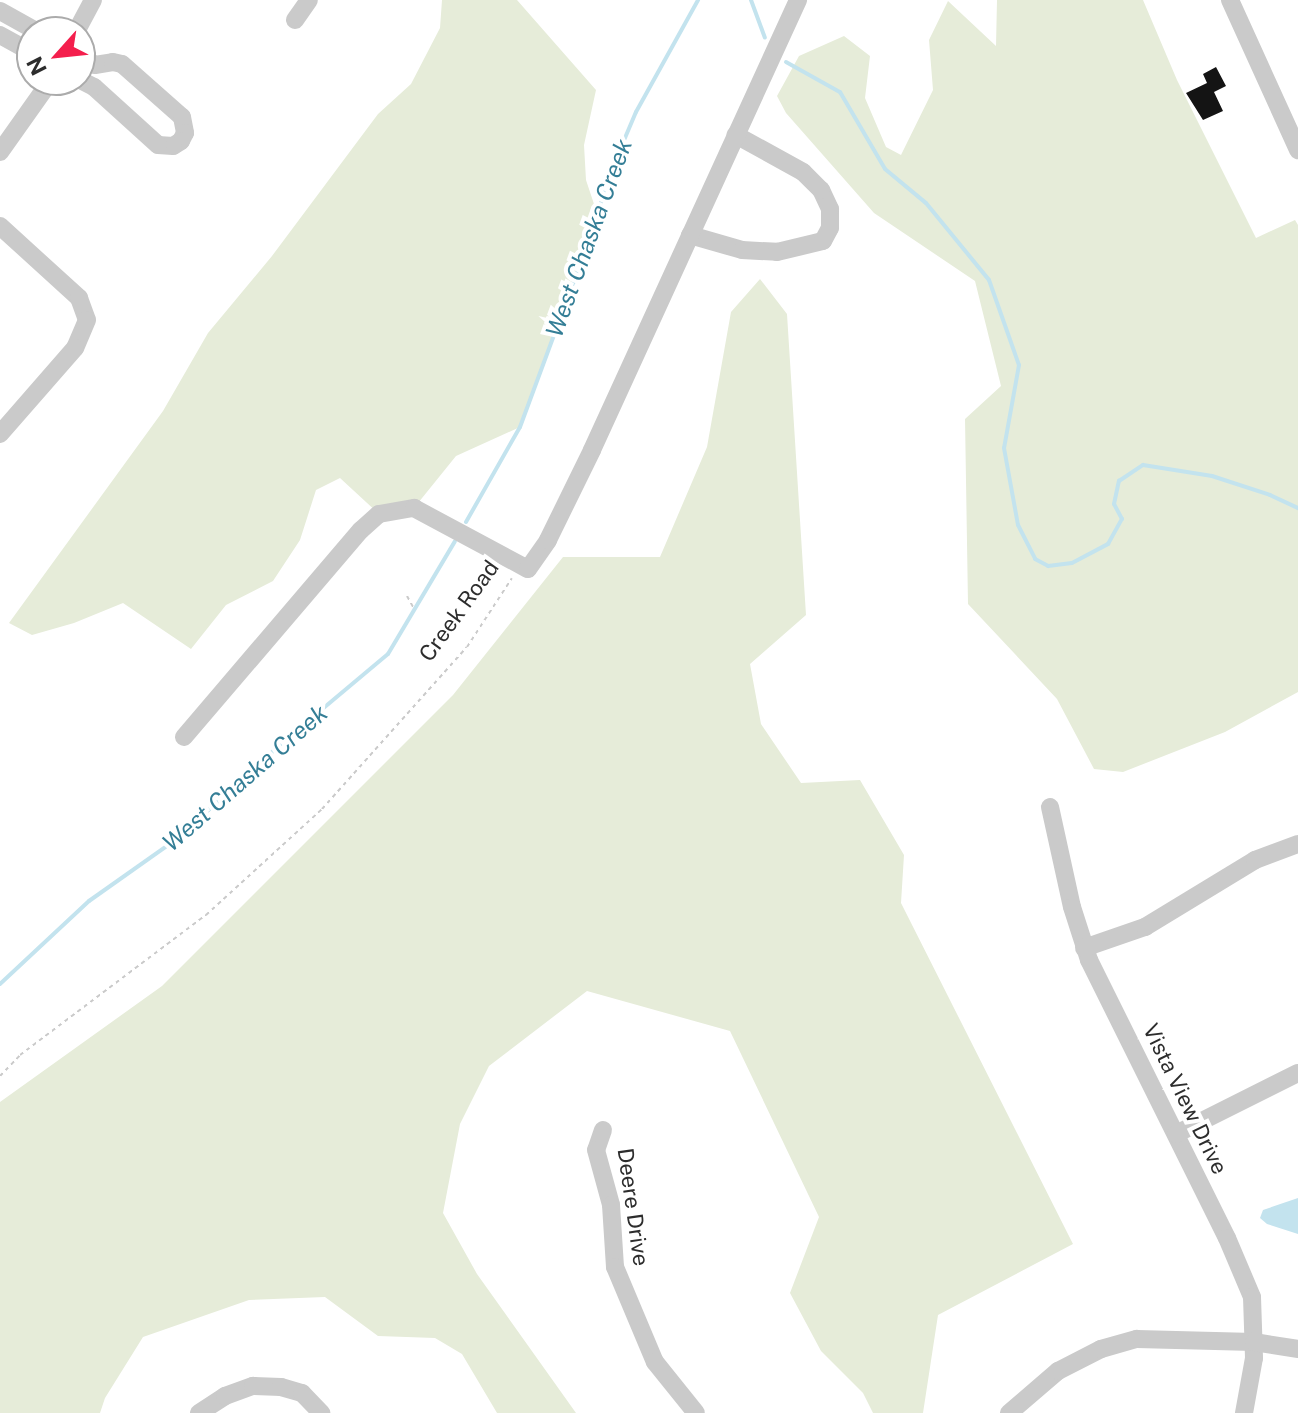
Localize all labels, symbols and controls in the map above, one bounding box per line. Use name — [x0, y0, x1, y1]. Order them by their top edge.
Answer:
north arrow — [16, 16, 96, 96]
text: N — [21, 52, 52, 80]
water label: West Chaska Creek — [540, 135, 638, 341]
street label: Creek Road — [414, 555, 504, 667]
water label: West Chaska Creek — [157, 699, 333, 857]
street label: Vista View Drive — [1137, 1019, 1233, 1179]
street label: Deere Drive — [612, 1146, 654, 1268]

